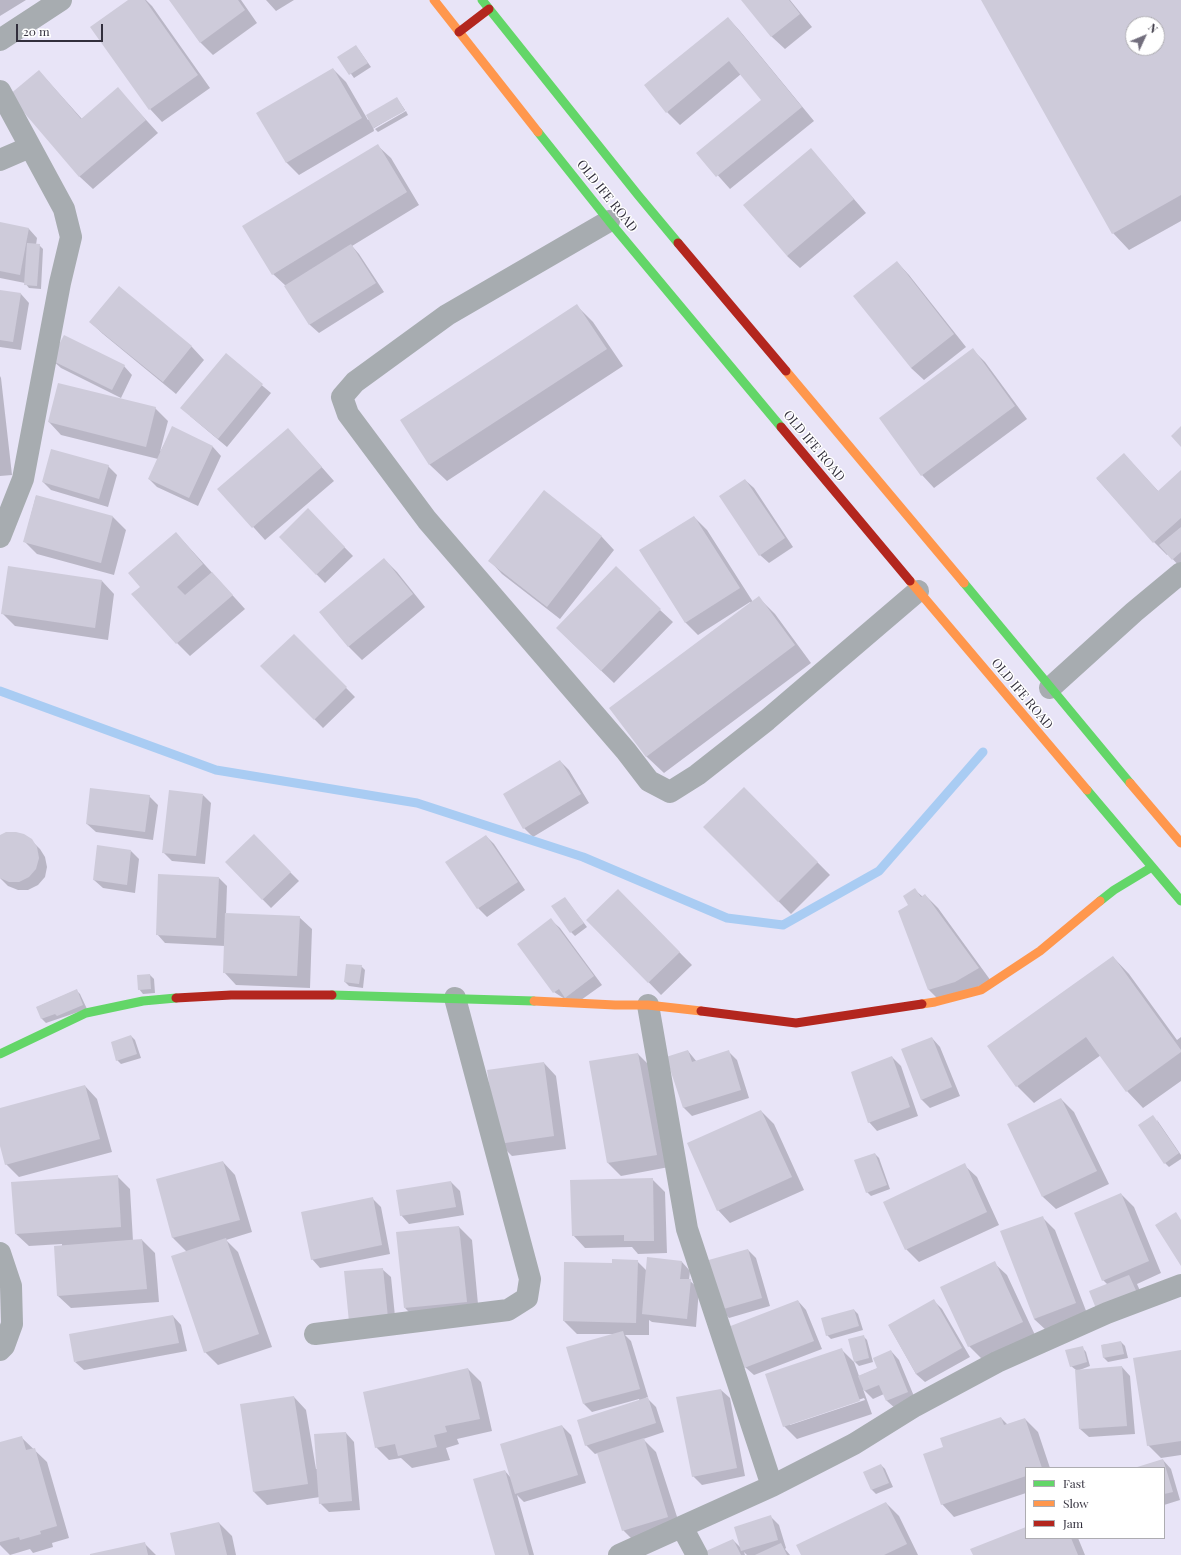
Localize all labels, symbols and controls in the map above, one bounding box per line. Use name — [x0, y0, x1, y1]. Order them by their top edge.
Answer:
scale bar — [18, 16, 105, 42]
north arrow — [1125, 16, 1165, 56]
text: N — [1145, 20, 1161, 36]
text: 20 m — [23, 23, 50, 39]
street label: OLD IFE ROAD — [573, 157, 641, 235]
street label: OLD IFE ROAD — [780, 407, 848, 485]
street label: OLD IFE ROAD — [988, 655, 1056, 733]
legend — [1025, 1467, 1165, 1539]
text: Fast — [1063, 1475, 1085, 1491]
text: Slow — [1063, 1495, 1089, 1511]
text: Jam — [1063, 1515, 1083, 1531]

